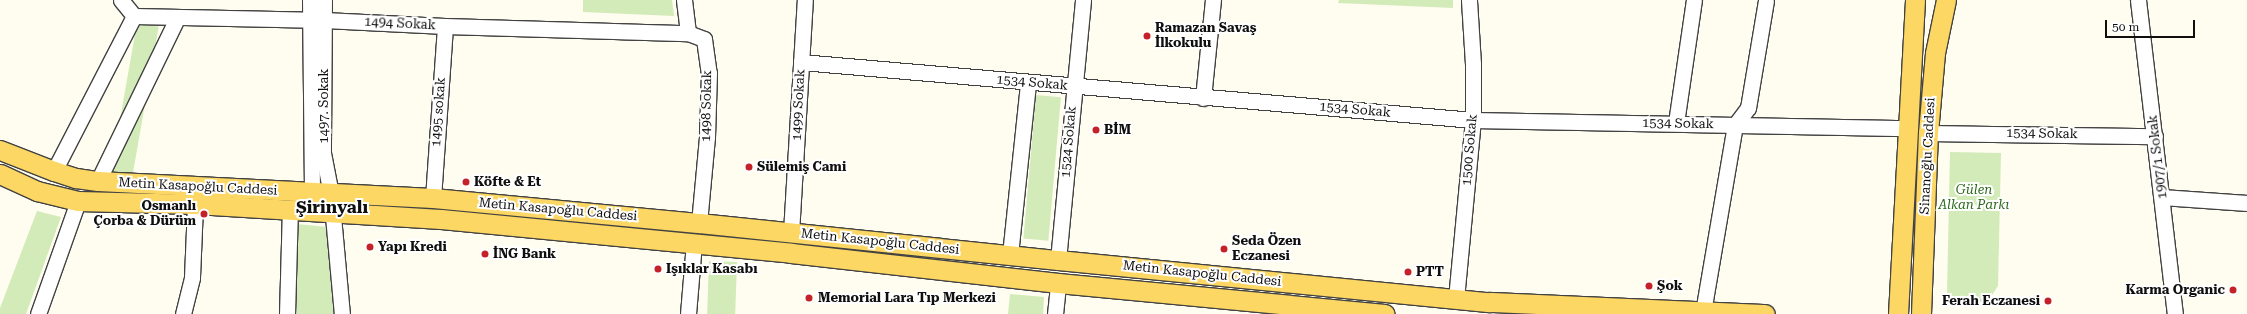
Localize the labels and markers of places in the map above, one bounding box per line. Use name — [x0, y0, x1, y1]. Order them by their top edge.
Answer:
place label: Ramazan Savaş İlkokulu — [1155, 21, 1256, 52]
marker: Ramazan Savaş İlkokulu — [1142, 31, 1152, 41]
place label: BİM — [1104, 122, 1131, 138]
marker: BİM — [1091, 125, 1101, 135]
place label: Sülemiş Cami — [757, 159, 846, 175]
marker: Sülemiş Cami — [744, 162, 754, 172]
place label: Köfte & Et — [474, 174, 541, 190]
marker: Köfte & Et — [461, 177, 471, 187]
place label: Osmanlı Çorba & Dürüm — [94, 199, 196, 230]
marker: Osmanlı Çorba & Dürüm — [199, 209, 209, 219]
place label: Seda Özen Eczanesi — [1232, 234, 1301, 265]
place label: Yapı Kredi — [378, 239, 447, 255]
marker: Yapı Kredi — [365, 242, 375, 252]
marker: Seda Özen Eczanesi — [1219, 244, 1229, 254]
place label: İNG Bank — [493, 246, 556, 262]
marker: İNG Bank — [480, 249, 490, 259]
place label: Işıklar Kasabı — [666, 261, 757, 277]
marker: Işıklar Kasabı — [653, 264, 663, 274]
place label: PTT — [1416, 264, 1444, 280]
marker: PTT — [1403, 267, 1413, 277]
place label: Şok — [1657, 278, 1683, 294]
marker: Şok — [1644, 281, 1654, 291]
place label: Karma Organic — [2126, 282, 2225, 298]
marker: Karma Organic — [2228, 285, 2238, 295]
place label: Memorial Lara Tıp Merkezi — [818, 290, 996, 306]
marker: Memorial Lara Tıp Merkezi — [803, 292, 815, 304]
place label: Ferah Eczanesi — [1942, 293, 2040, 309]
marker: Ferah Eczanesi — [2043, 296, 2053, 306]

